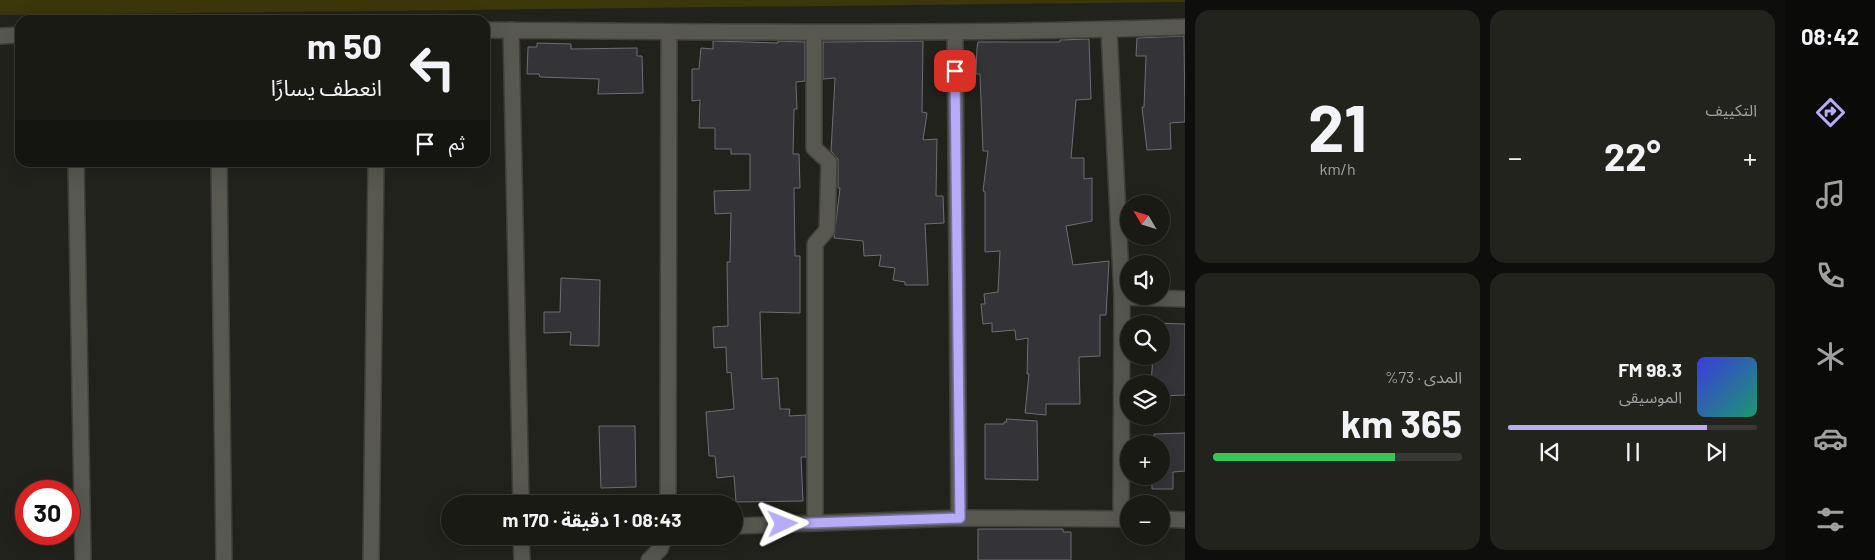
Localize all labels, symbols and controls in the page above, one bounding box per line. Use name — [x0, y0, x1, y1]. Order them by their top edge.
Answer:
text: 08:42 — [1801, 23, 1859, 49]
text: 50 m — [307, 24, 382, 66]
icon: left — [400, 35, 465, 100]
pin — [934, 50, 976, 92]
icon: arrive — [941, 57, 969, 85]
text: انعطف يسارًا — [271, 74, 382, 100]
text: 21 — [1308, 87, 1367, 165]
icon: directions — [1813, 95, 1848, 130]
text: التكييف — [1705, 100, 1757, 119]
icon: arrive — [411, 130, 439, 158]
text: ثم — [449, 131, 465, 154]
text: 22° — [1604, 133, 1661, 179]
text: − — [1508, 140, 1522, 174]
text: + — [1743, 140, 1757, 174]
text: km/h — [1319, 159, 1356, 178]
icon: music — [1813, 177, 1848, 212]
north arrow — [1120, 195, 1170, 245]
map controls — [1120, 195, 1170, 545]
button: sound — [1120, 255, 1170, 305]
icon: phone — [1813, 258, 1848, 293]
button: search — [1120, 315, 1170, 365]
icon: climate — [1813, 339, 1848, 374]
text: 98.3 FM — [1618, 358, 1682, 381]
text: المدى · 73% — [1385, 367, 1462, 386]
button: layers — [1120, 375, 1170, 425]
text: الموسيقى — [1619, 387, 1682, 406]
text: 365 km — [1341, 400, 1462, 446]
icon: car — [1813, 421, 1848, 456]
button: + — [1120, 435, 1170, 485]
icon: previous — [1536, 438, 1564, 466]
icon: pause — [1619, 438, 1647, 466]
icon: next — [1702, 438, 1730, 466]
speed limit sign: 30 — [15, 480, 80, 545]
button: − — [1120, 495, 1170, 545]
position arrow — [756, 497, 808, 549]
icon: filters — [1813, 502, 1848, 537]
text: 08:43 · 1 دقيقة · 170 m — [503, 508, 681, 531]

